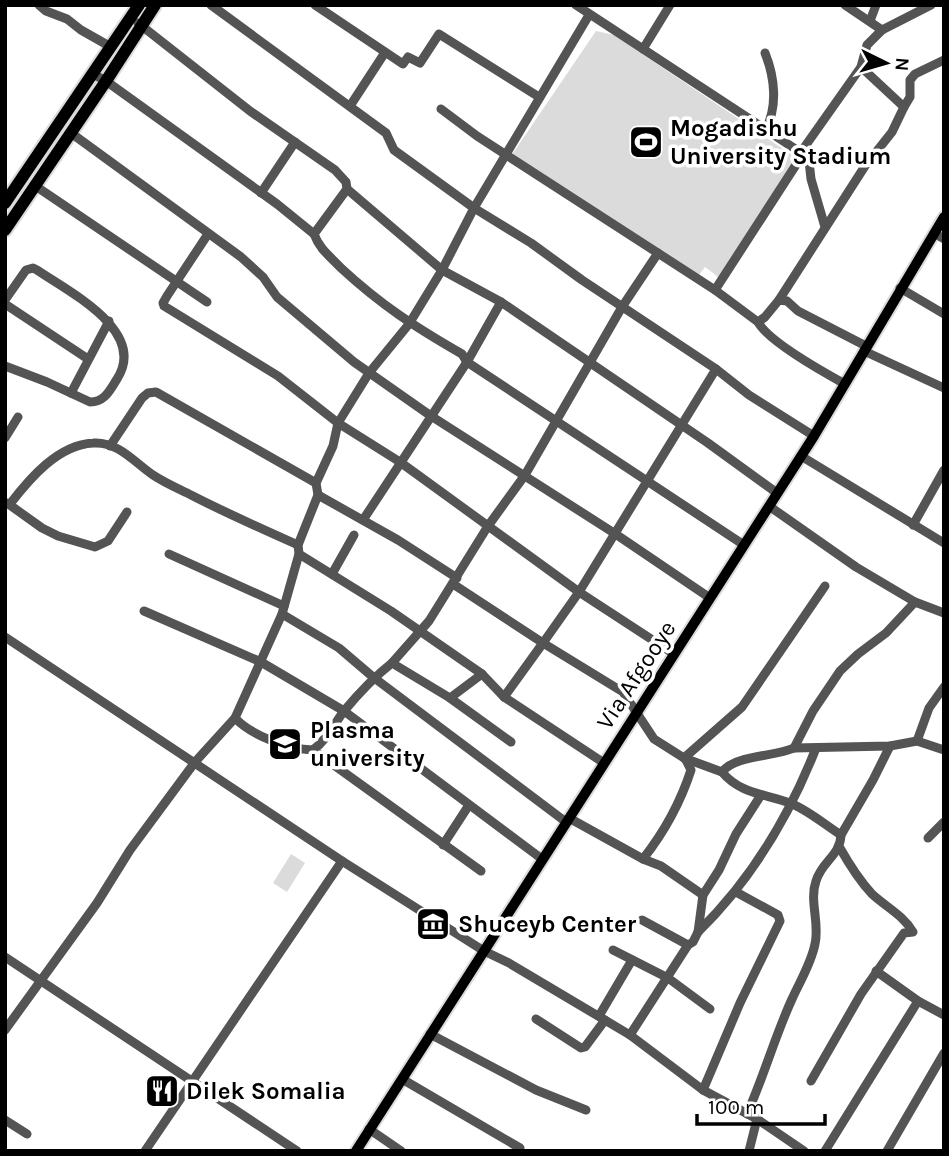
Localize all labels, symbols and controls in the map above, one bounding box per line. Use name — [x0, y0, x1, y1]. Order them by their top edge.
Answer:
north arrow — [851, 28, 921, 98]
text: N — [890, 57, 913, 72]
place label: Mogadishu University Stadium — [670, 114, 891, 170]
sports icon: Mogadishu University Stadium — [627, 123, 665, 161]
street label: Via Afgooye — [591, 615, 681, 735]
place label: Plasma university — [310, 716, 425, 772]
school or university icon: Plasma university — [266, 725, 304, 763]
museum icon: Shuceyb Center — [414, 905, 452, 943]
place label: Shuceyb Center — [458, 910, 637, 938]
restaurant icon: Dilek Somalia — [143, 1072, 181, 1110]
place label: Dilek Somalia — [186, 1077, 346, 1105]
scale bar — [697, 1082, 825, 1126]
text: 100 m — [708, 1095, 765, 1119]

